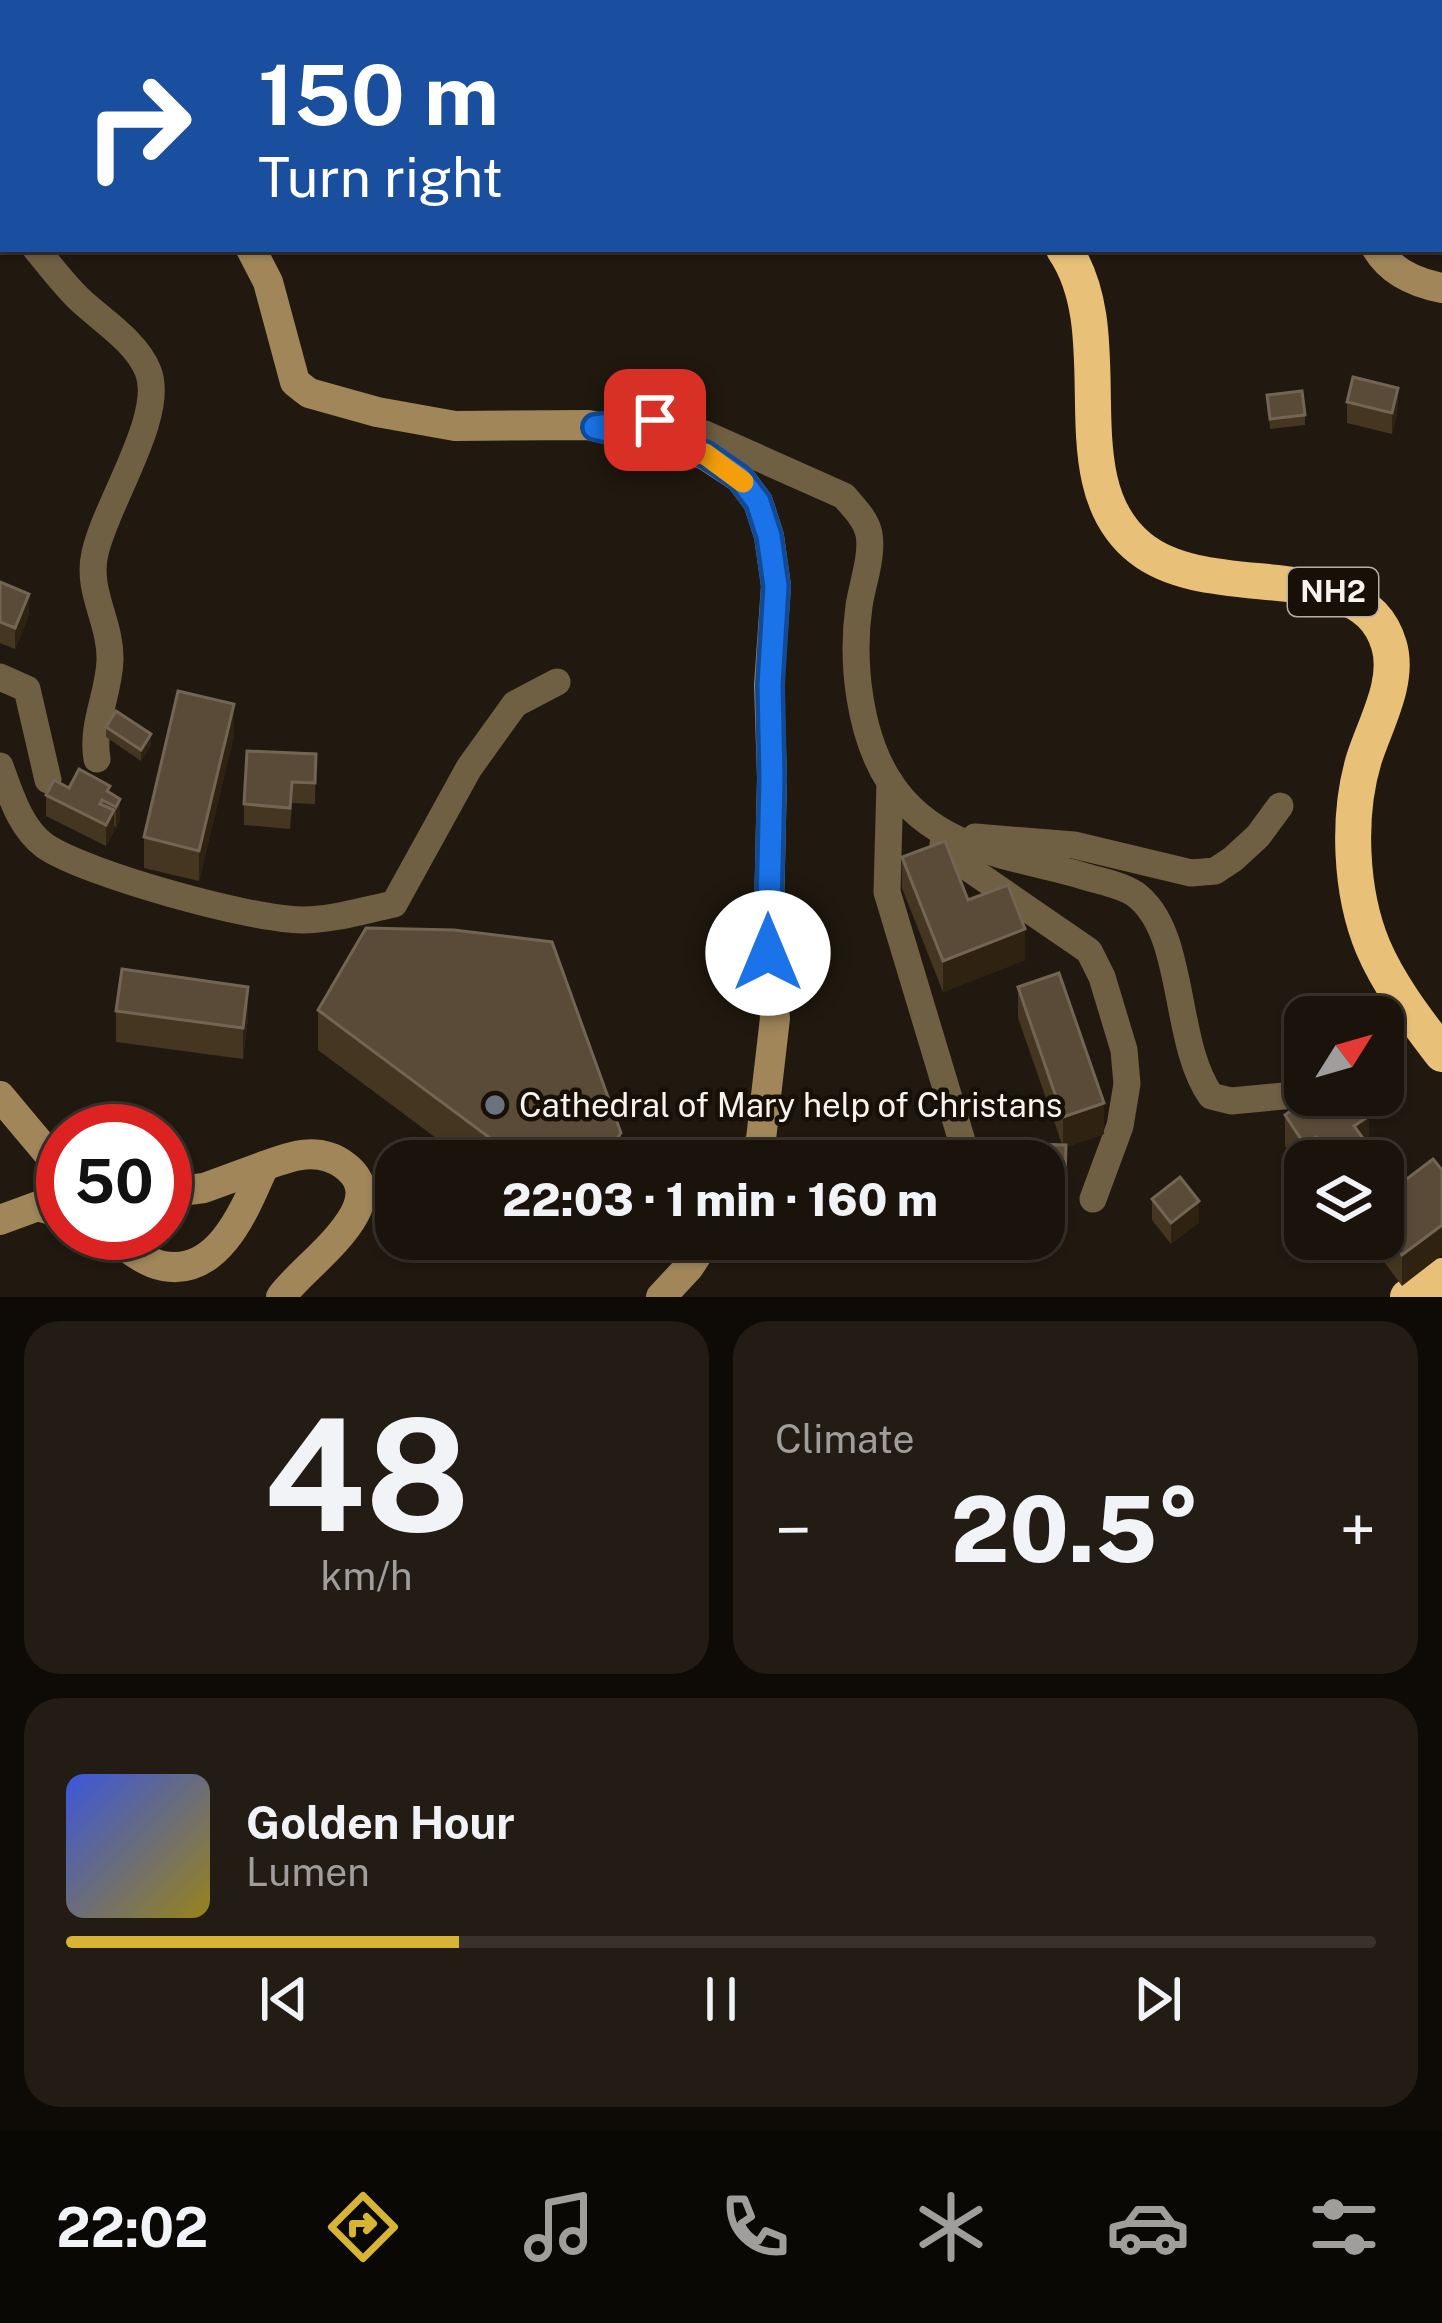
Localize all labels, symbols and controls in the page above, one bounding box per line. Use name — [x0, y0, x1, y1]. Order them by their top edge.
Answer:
text: 150 m — [258, 45, 499, 144]
icon: right — [60, 48, 216, 204]
text: Turn right — [258, 146, 503, 209]
pin — [604, 369, 706, 471]
icon: arrive — [622, 387, 688, 453]
road number: NH2 — [1288, 568, 1378, 616]
position arrow — [705, 890, 831, 1016]
north arrow — [1284, 996, 1404, 1116]
map controls — [1284, 996, 1404, 1260]
place label: Cathedral of Mary help of Christans — [519, 1086, 1062, 1124]
marker: Cathedral of Mary help of Christans — [482, 1092, 508, 1118]
speed limit sign: 50 — [36, 1104, 192, 1260]
button: layers — [1284, 1140, 1404, 1260]
text: 22:03 · 1 min · 160 m — [502, 1173, 938, 1226]
text: 48 — [263, 1383, 470, 1566]
text: Climate — [775, 1416, 915, 1462]
text: 20.5° — [951, 1476, 1200, 1582]
text: − — [775, 1491, 812, 1569]
text: + — [1339, 1491, 1376, 1569]
text: km/h — [321, 1553, 412, 1599]
text: Golden Hour — [246, 1796, 515, 1849]
text: Lumen — [246, 1849, 370, 1895]
icon: previous — [251, 1966, 317, 2032]
icon: pause — [688, 1966, 754, 2032]
icon: next — [1125, 1966, 1191, 2032]
icon: directions — [321, 2185, 405, 2269]
icon: music — [517, 2185, 601, 2269]
icon: phone — [713, 2185, 797, 2269]
icon: climate — [909, 2185, 993, 2269]
icon: car — [1106, 2185, 1190, 2269]
icon: filters — [1302, 2185, 1386, 2269]
text: 22:02 — [56, 2196, 208, 2259]

